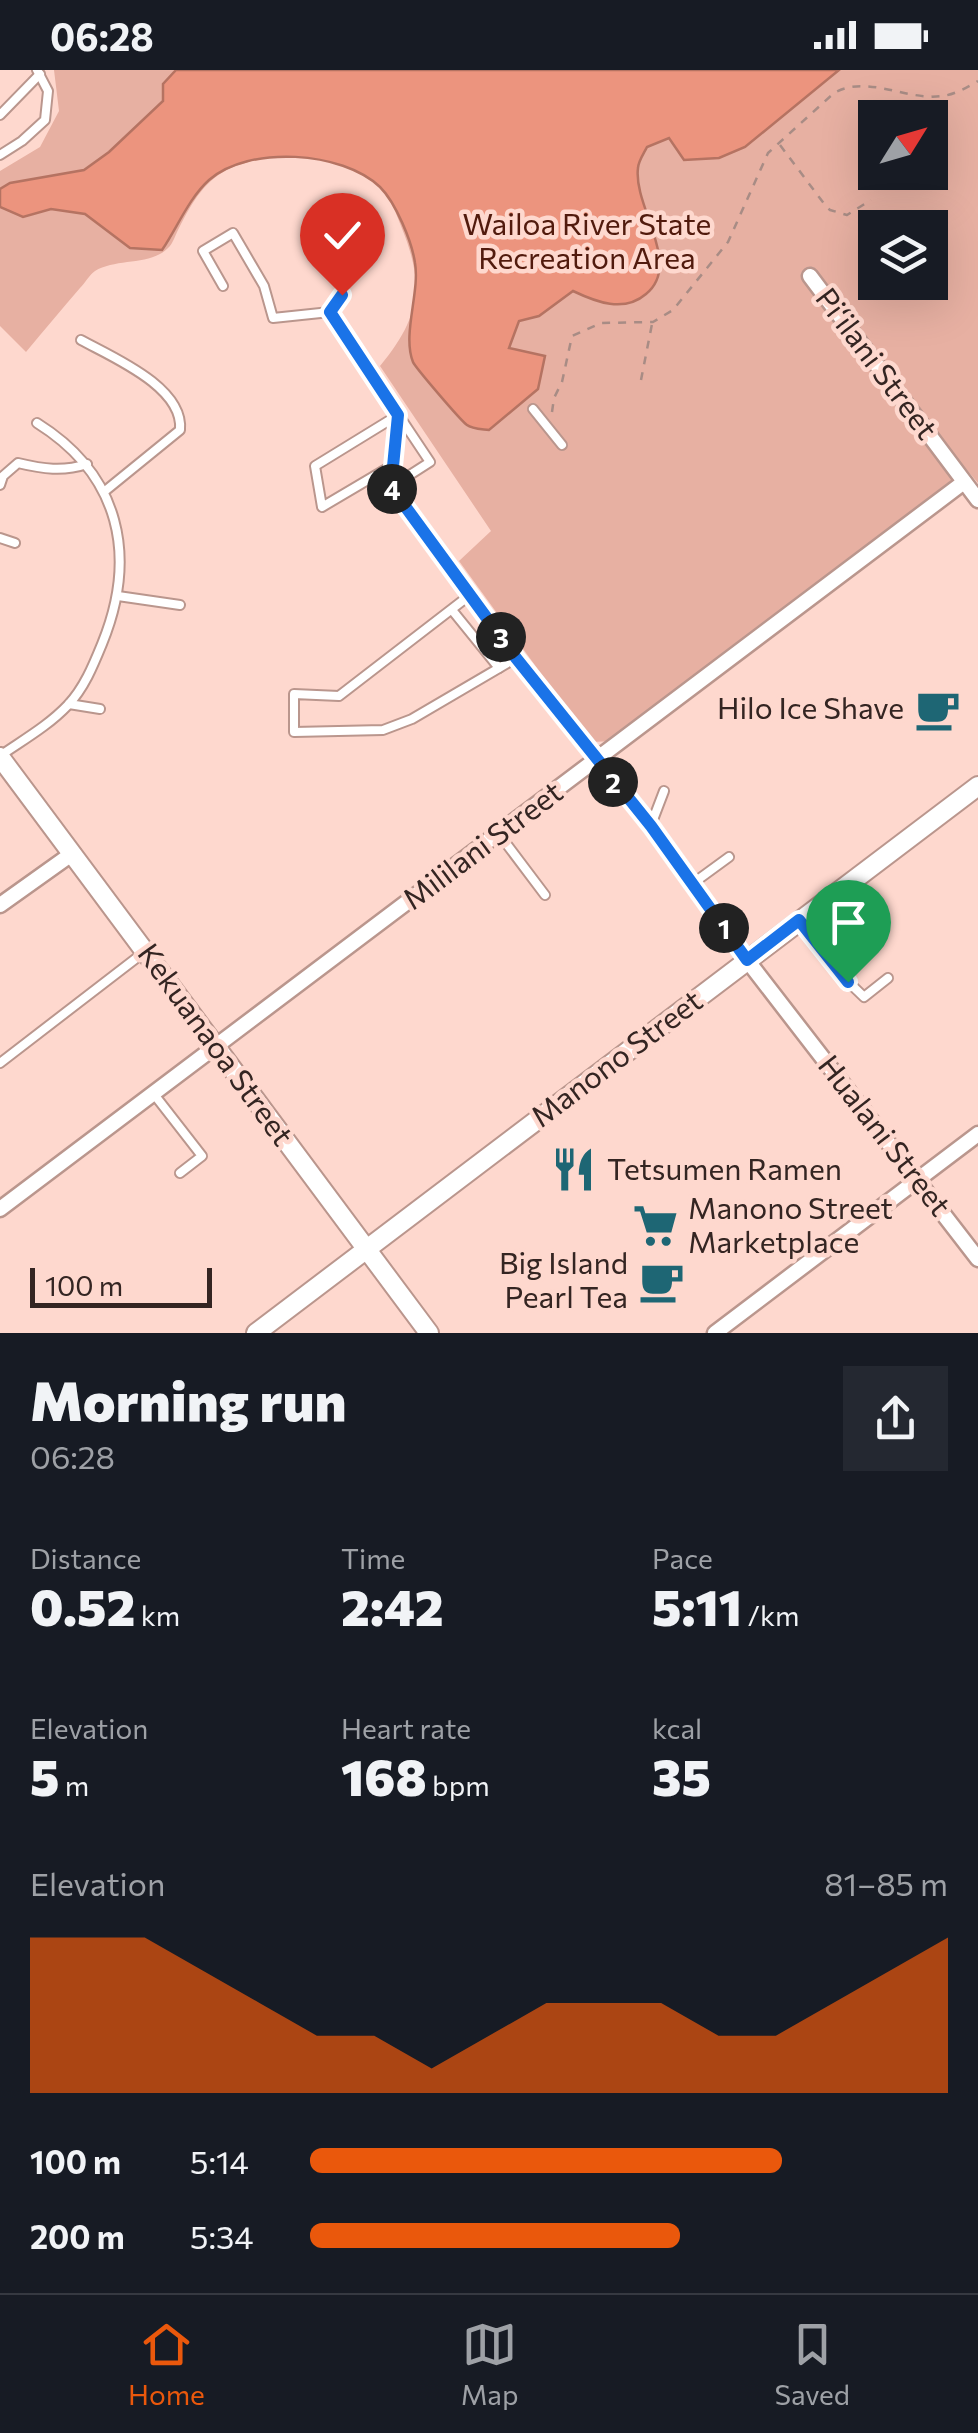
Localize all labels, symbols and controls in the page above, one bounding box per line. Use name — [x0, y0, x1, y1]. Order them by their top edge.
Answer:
text: 06:28 — [50, 12, 154, 59]
north arrow — [858, 100, 948, 190]
map controls — [858, 100, 948, 300]
pin — [300, 193, 385, 296]
park label: Wailoa River State Recreation Area — [463, 204, 711, 275]
icon: check — [315, 208, 370, 263]
button: layers — [858, 210, 948, 300]
street label: Pi‘ilani Street — [809, 280, 947, 445]
pin: 4 — [367, 464, 417, 514]
text: 4 — [383, 472, 401, 506]
pin: 3 — [476, 612, 526, 662]
text: 3 — [493, 620, 509, 654]
cafe icon: Hilo Ice Shave — [913, 685, 961, 733]
place label: Hilo Ice Shave — [717, 688, 904, 725]
pin: 2 — [588, 757, 638, 807]
text: 2 — [605, 765, 621, 799]
street label: Mililani Street — [394, 772, 569, 916]
pin — [806, 880, 891, 983]
icon: arrive — [821, 895, 876, 950]
pin: 1 — [699, 903, 749, 953]
text: 1 — [718, 911, 730, 945]
street label: Kekuanaoa Street — [131, 935, 303, 1152]
street label: Manono Street — [523, 981, 708, 1133]
street label: Hualani Street — [812, 1047, 960, 1222]
restaurant icon: Tetsumen Ramen — [550, 1146, 598, 1194]
place label: Tetsumen Ramen — [607, 1149, 842, 1186]
place label: Manono Street Marketplace — [688, 1188, 893, 1259]
supermarket icon: Manono Street Marketplace — [631, 1202, 679, 1250]
place label: Big Island Pearl Tea — [499, 1243, 628, 1314]
cafe icon: Big Island Pearl Tea — [637, 1257, 685, 1305]
scale bar — [30, 1263, 212, 1308]
text: 100 m — [45, 1268, 123, 1302]
text: Morning run — [30, 1365, 346, 1432]
button: share — [843, 1366, 948, 1471]
text: 06:28 — [30, 1436, 115, 1476]
text: Distance — [30, 1541, 141, 1575]
text: Time — [341, 1541, 405, 1575]
text: Pace — [652, 1541, 713, 1575]
text: 0.52 — [30, 1575, 135, 1636]
text: 2:42 — [341, 1575, 444, 1636]
text: 5:11 — [652, 1575, 742, 1636]
text: km — [135, 1598, 180, 1632]
text: /km — [742, 1598, 800, 1632]
text: Elevation — [30, 1711, 148, 1745]
text: Heart rate — [341, 1711, 471, 1745]
text: kcal — [652, 1711, 702, 1745]
text: 5 — [30, 1745, 59, 1806]
text: 168 — [341, 1745, 427, 1806]
text: 35 — [652, 1745, 711, 1806]
text: m — [59, 1768, 89, 1802]
text: bpm — [427, 1768, 490, 1802]
text: Elevation — [30, 1863, 165, 1903]
text: 81–85 m — [824, 1863, 948, 1903]
text: 100 m — [30, 2141, 121, 2181]
text: 5:14 — [190, 2141, 249, 2181]
text: 200 m — [30, 2216, 125, 2256]
text: 5:34 — [190, 2216, 253, 2256]
tab: Home — [128, 2317, 205, 2411]
tab: Map — [461, 2317, 519, 2411]
tab: Saved — [774, 2317, 850, 2411]

